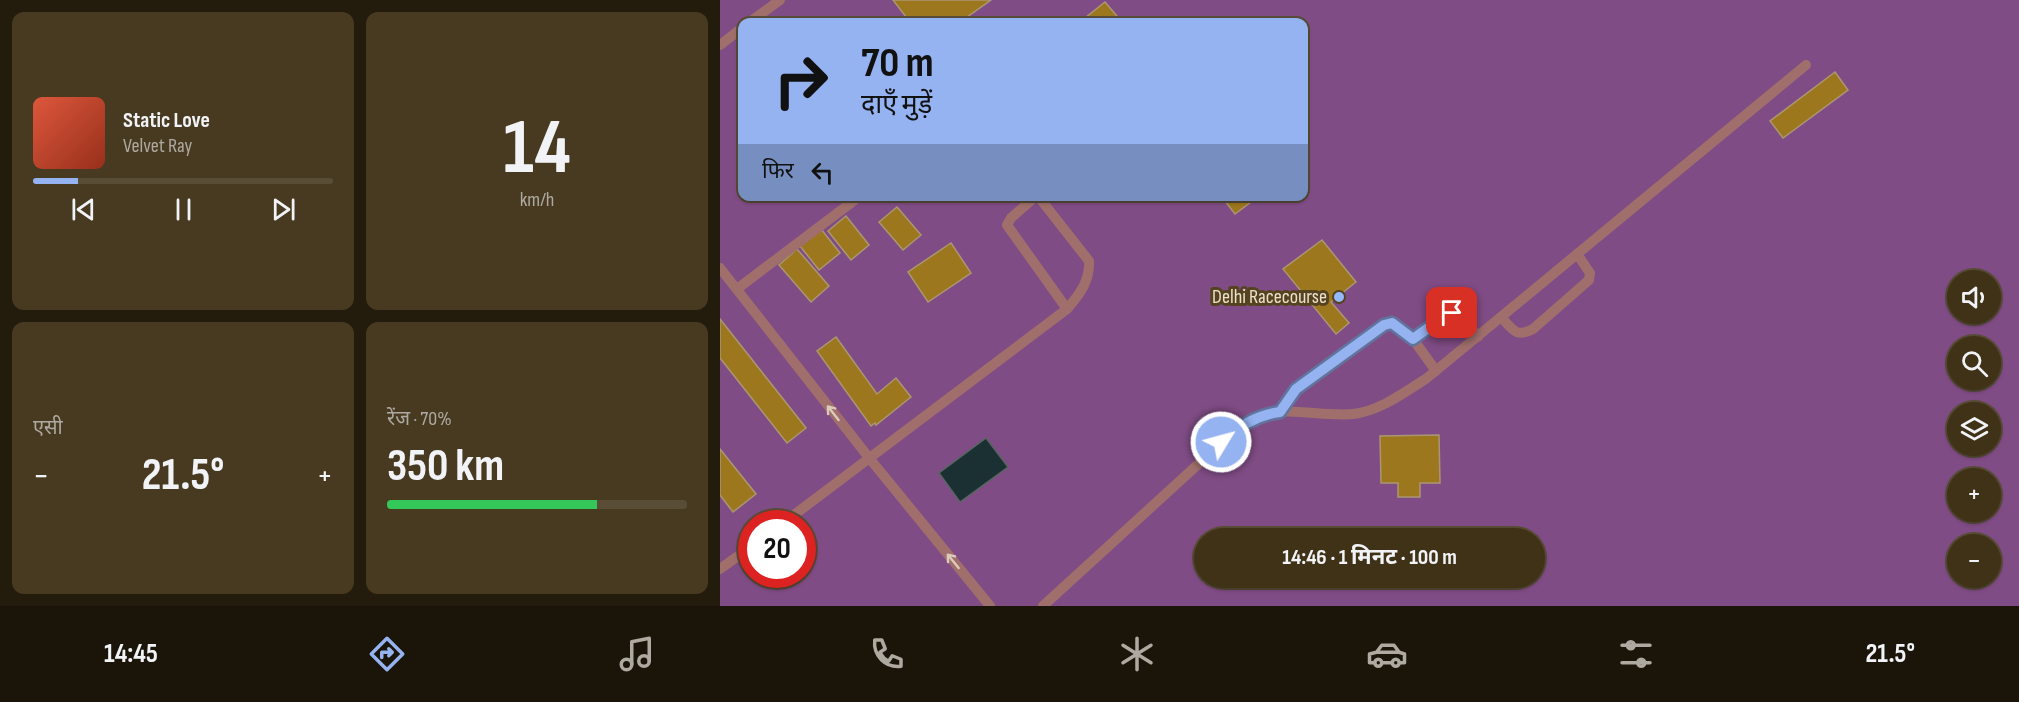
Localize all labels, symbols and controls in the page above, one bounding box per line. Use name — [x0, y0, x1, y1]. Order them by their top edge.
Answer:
text: 70 m — [861, 38, 934, 89]
icon: right — [762, 42, 840, 120]
text: दाएँ मुड़ें — [861, 89, 932, 121]
text: 14 — [503, 102, 571, 195]
text: Static Love — [123, 107, 210, 134]
text: Velvet Ray — [123, 134, 192, 158]
icon: left — [806, 156, 839, 189]
text: फिर — [762, 158, 794, 185]
text: km/h — [520, 188, 554, 212]
icon: previous — [67, 193, 100, 226]
icon: pause — [167, 193, 200, 226]
icon: next — [267, 193, 300, 226]
map controls — [1947, 270, 2001, 588]
button: sound — [1947, 270, 2001, 324]
place label: Delhi Racecourse — [1212, 285, 1327, 309]
pin — [1426, 287, 1477, 338]
marker: Delhi Racecourse — [1332, 290, 1346, 304]
icon: arrive — [1435, 296, 1468, 329]
button: search — [1947, 336, 2001, 390]
button: layers — [1947, 402, 2001, 456]
one-way arrow — [827, 405, 840, 421]
text: रेंज · 70% — [387, 407, 452, 431]
position arrow — [1189, 410, 1253, 474]
text: एसी — [33, 416, 63, 440]
text: 350 km — [387, 439, 504, 494]
text: 21.5° — [142, 448, 224, 503]
text: − — [33, 456, 49, 496]
text: + — [317, 456, 333, 496]
button: + — [1947, 468, 2001, 522]
speed limit sign: 20 — [738, 510, 816, 588]
button: − — [1947, 534, 2001, 588]
text: 14:46 · 1 मिनट · 100 m — [1282, 544, 1457, 571]
one-way arrow — [946, 553, 959, 569]
icon: directions — [366, 633, 408, 675]
icon: music — [616, 633, 658, 675]
icon: phone — [866, 633, 908, 675]
icon: climate — [1116, 633, 1158, 675]
icon: car — [1366, 633, 1408, 675]
icon: filters — [1615, 633, 1657, 675]
text: 14:45 — [104, 638, 158, 670]
text: 21.5° — [1865, 638, 1915, 670]

